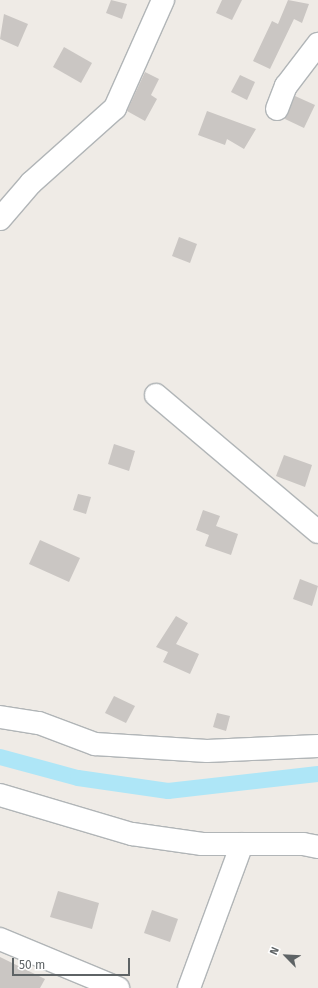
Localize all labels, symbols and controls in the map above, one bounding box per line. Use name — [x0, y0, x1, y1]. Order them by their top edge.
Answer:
north arrow — [266, 936, 306, 976]
text: N — [267, 945, 282, 957]
scale bar — [14, 950, 132, 976]
text: 50 m — [19, 958, 45, 972]

